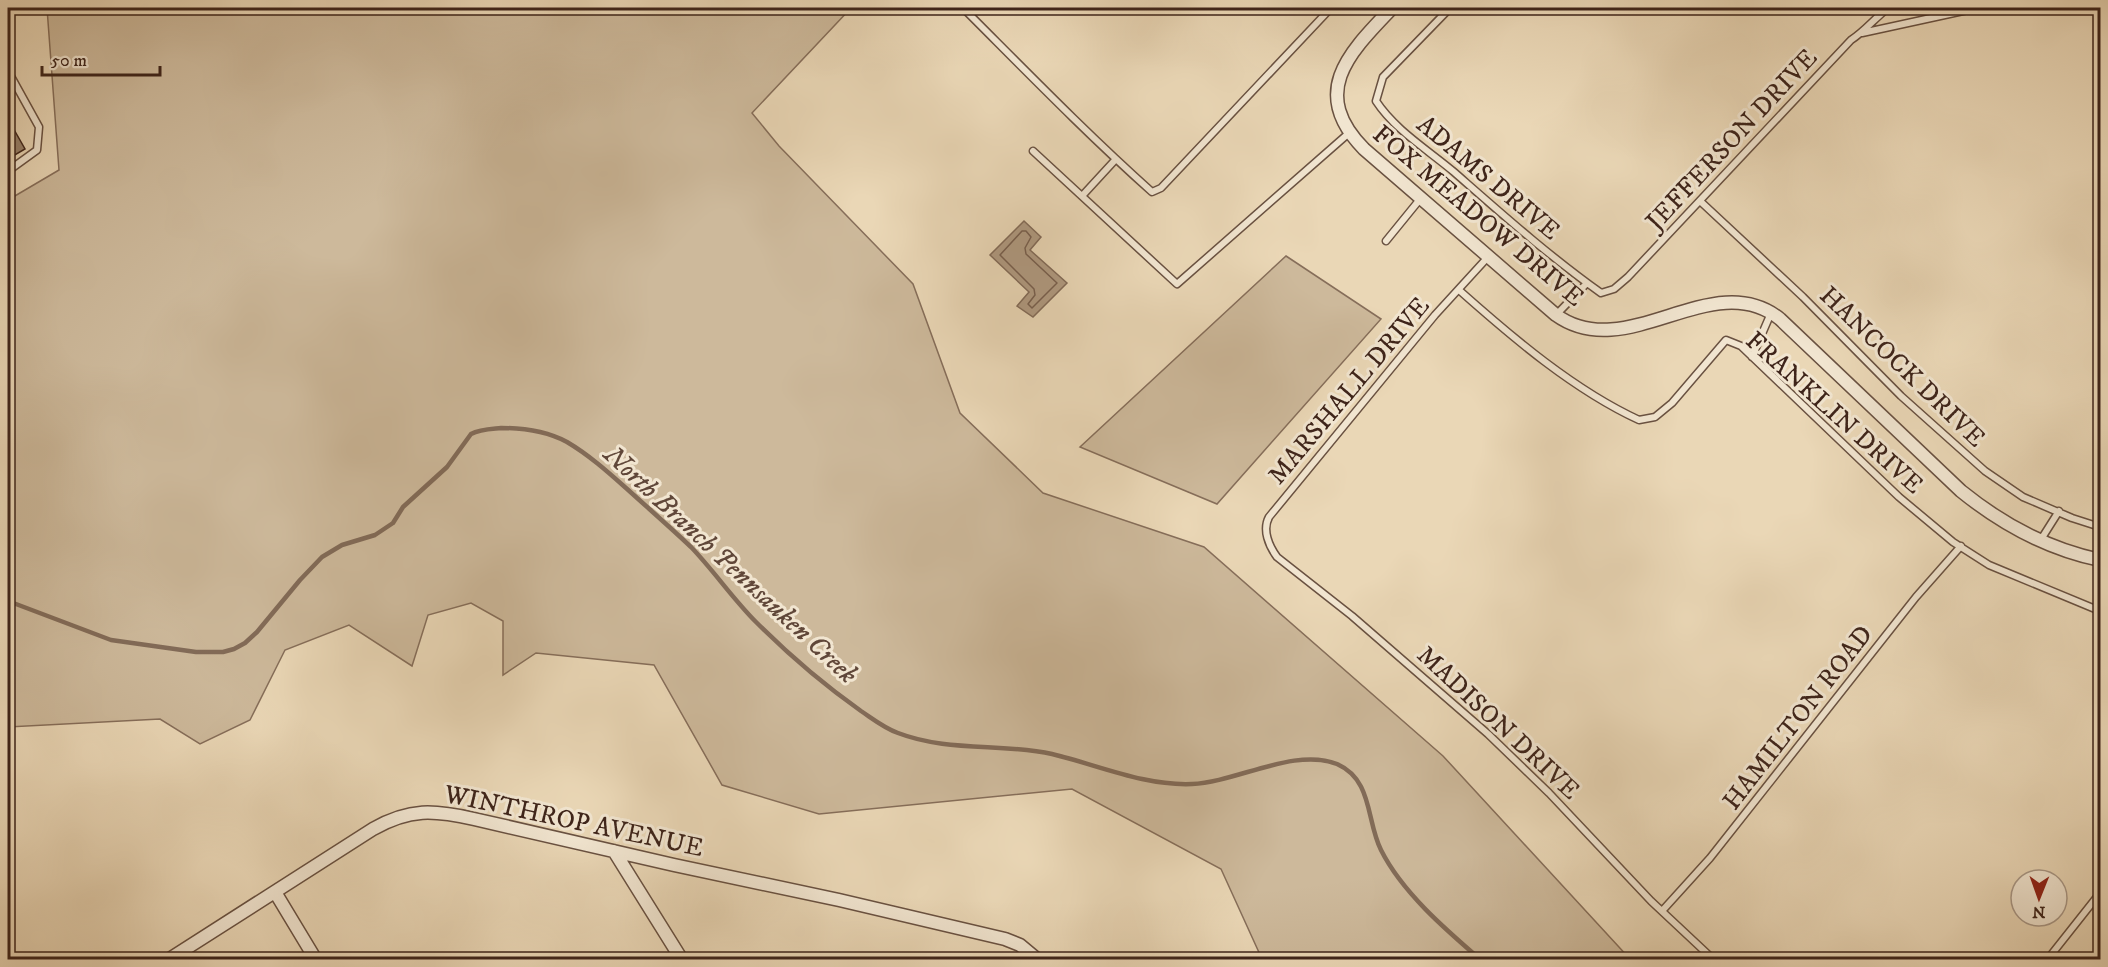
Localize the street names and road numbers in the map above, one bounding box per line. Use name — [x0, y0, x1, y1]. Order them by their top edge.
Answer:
street label: JEFFERSON DRIVE — [1638, 42, 1825, 239]
street label: ADAMS DRIVE — [1410, 109, 1566, 248]
street label: FOX MEADOW DRIVE — [1366, 118, 1591, 314]
street label: HANCOCK DRIVE — [1812, 279, 1992, 455]
street label: MARSHALL DRIVE — [1261, 290, 1437, 491]
street label: FRANKLIN DRIVE — [1738, 325, 1930, 502]
street label: HAMILTON ROAD — [1716, 619, 1881, 817]
street label: MADISON DRIVE — [1410, 639, 1586, 807]
street label: WINTHROP AVENUE — [440, 778, 706, 865]

